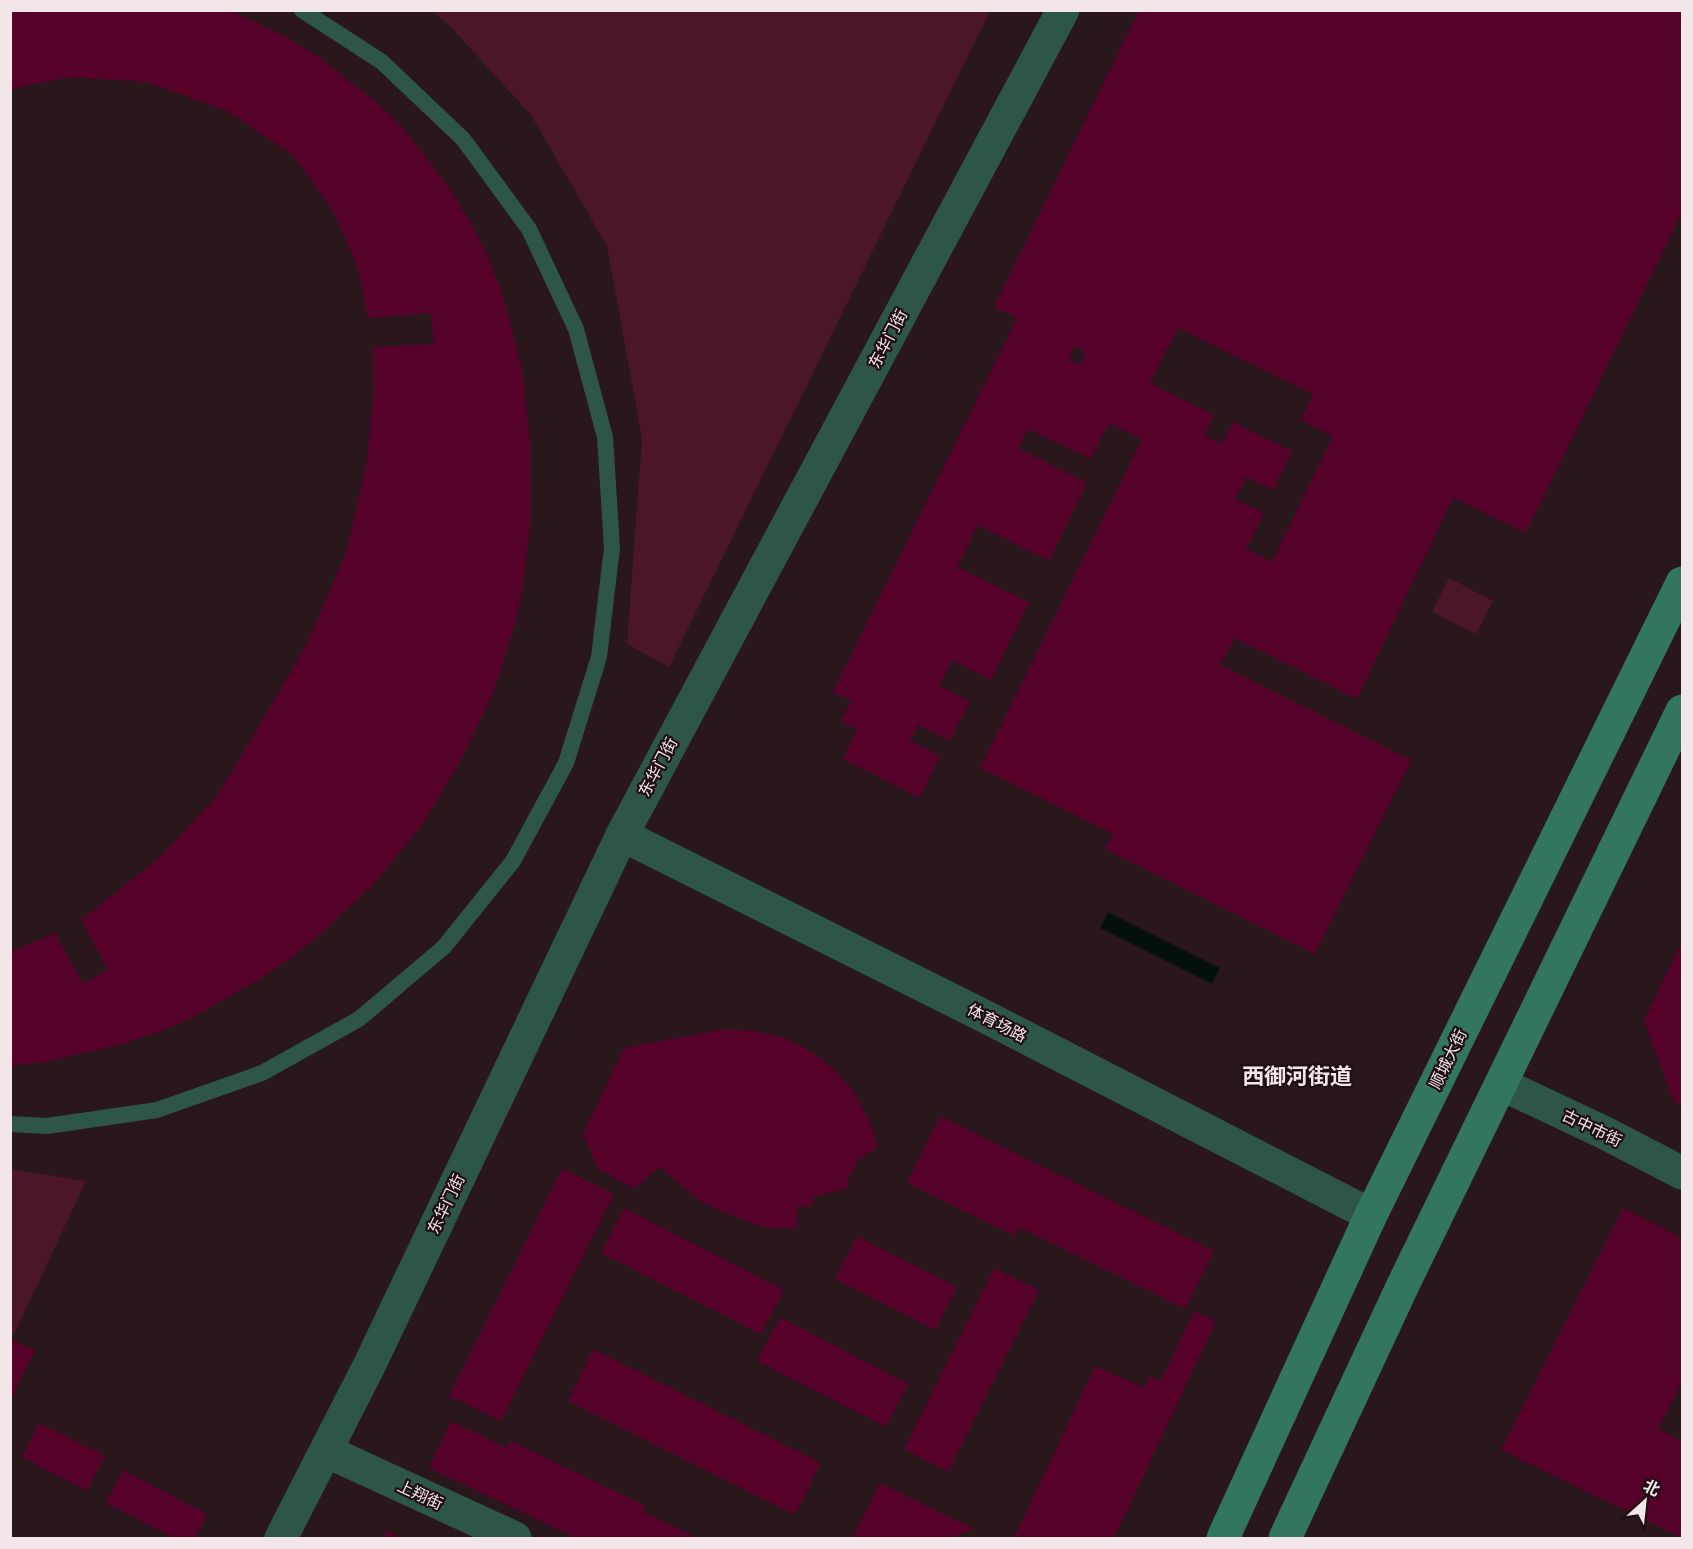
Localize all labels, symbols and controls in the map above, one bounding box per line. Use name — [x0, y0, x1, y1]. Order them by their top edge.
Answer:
street label: 东华门街 — [865, 306, 911, 372]
street label: 东华门街 — [635, 734, 681, 800]
street label: 体育场路 — [964, 1000, 1030, 1046]
street label: 顺城大街 — [1425, 1026, 1471, 1092]
district label: 西御河街道 — [1242, 1063, 1352, 1089]
street label: 古中市街 — [1559, 1105, 1625, 1151]
street label: 东华门街 — [423, 1171, 469, 1237]
north arrow — [1615, 1471, 1675, 1531]
street label: 上翔街 — [394, 1476, 446, 1514]
text: 北 — [1640, 1476, 1663, 1500]

